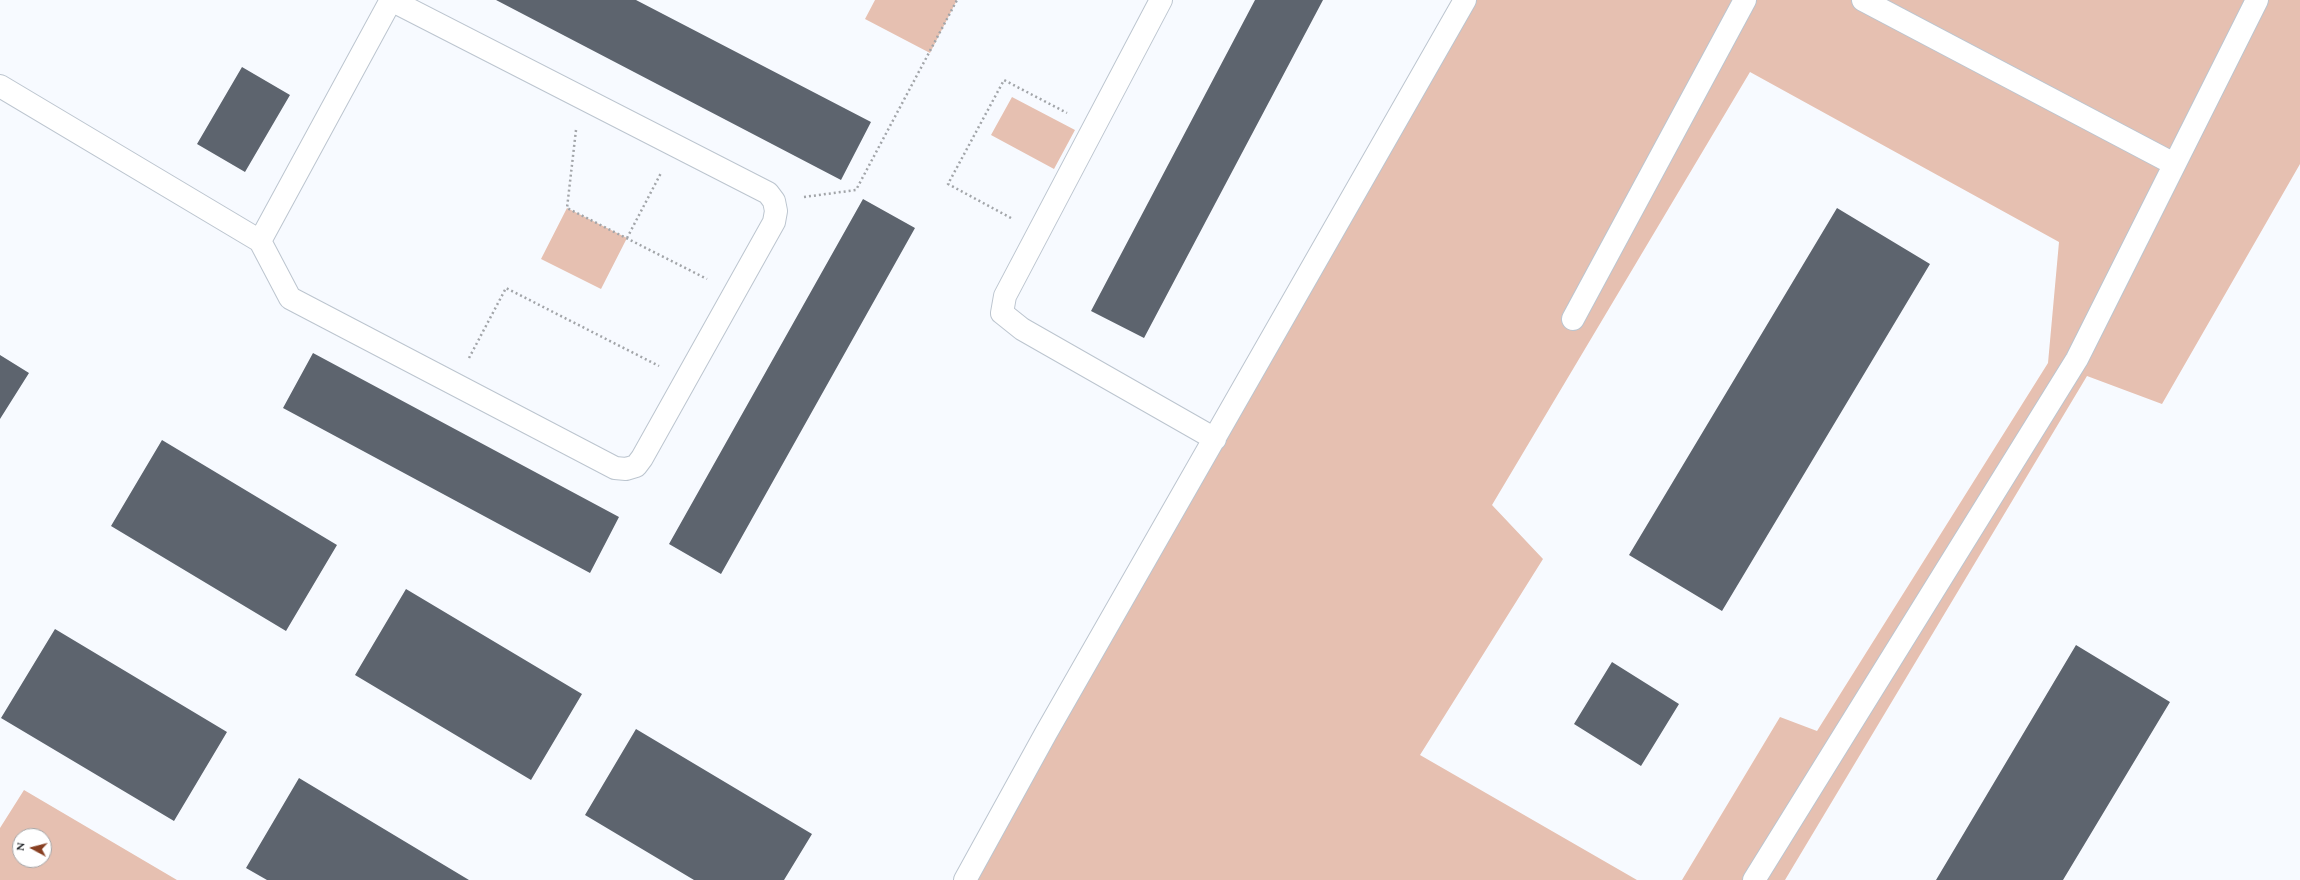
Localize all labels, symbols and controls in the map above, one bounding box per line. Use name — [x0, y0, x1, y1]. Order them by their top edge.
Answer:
north arrow — [12, 828, 52, 868]
text: N — [12, 841, 30, 852]

